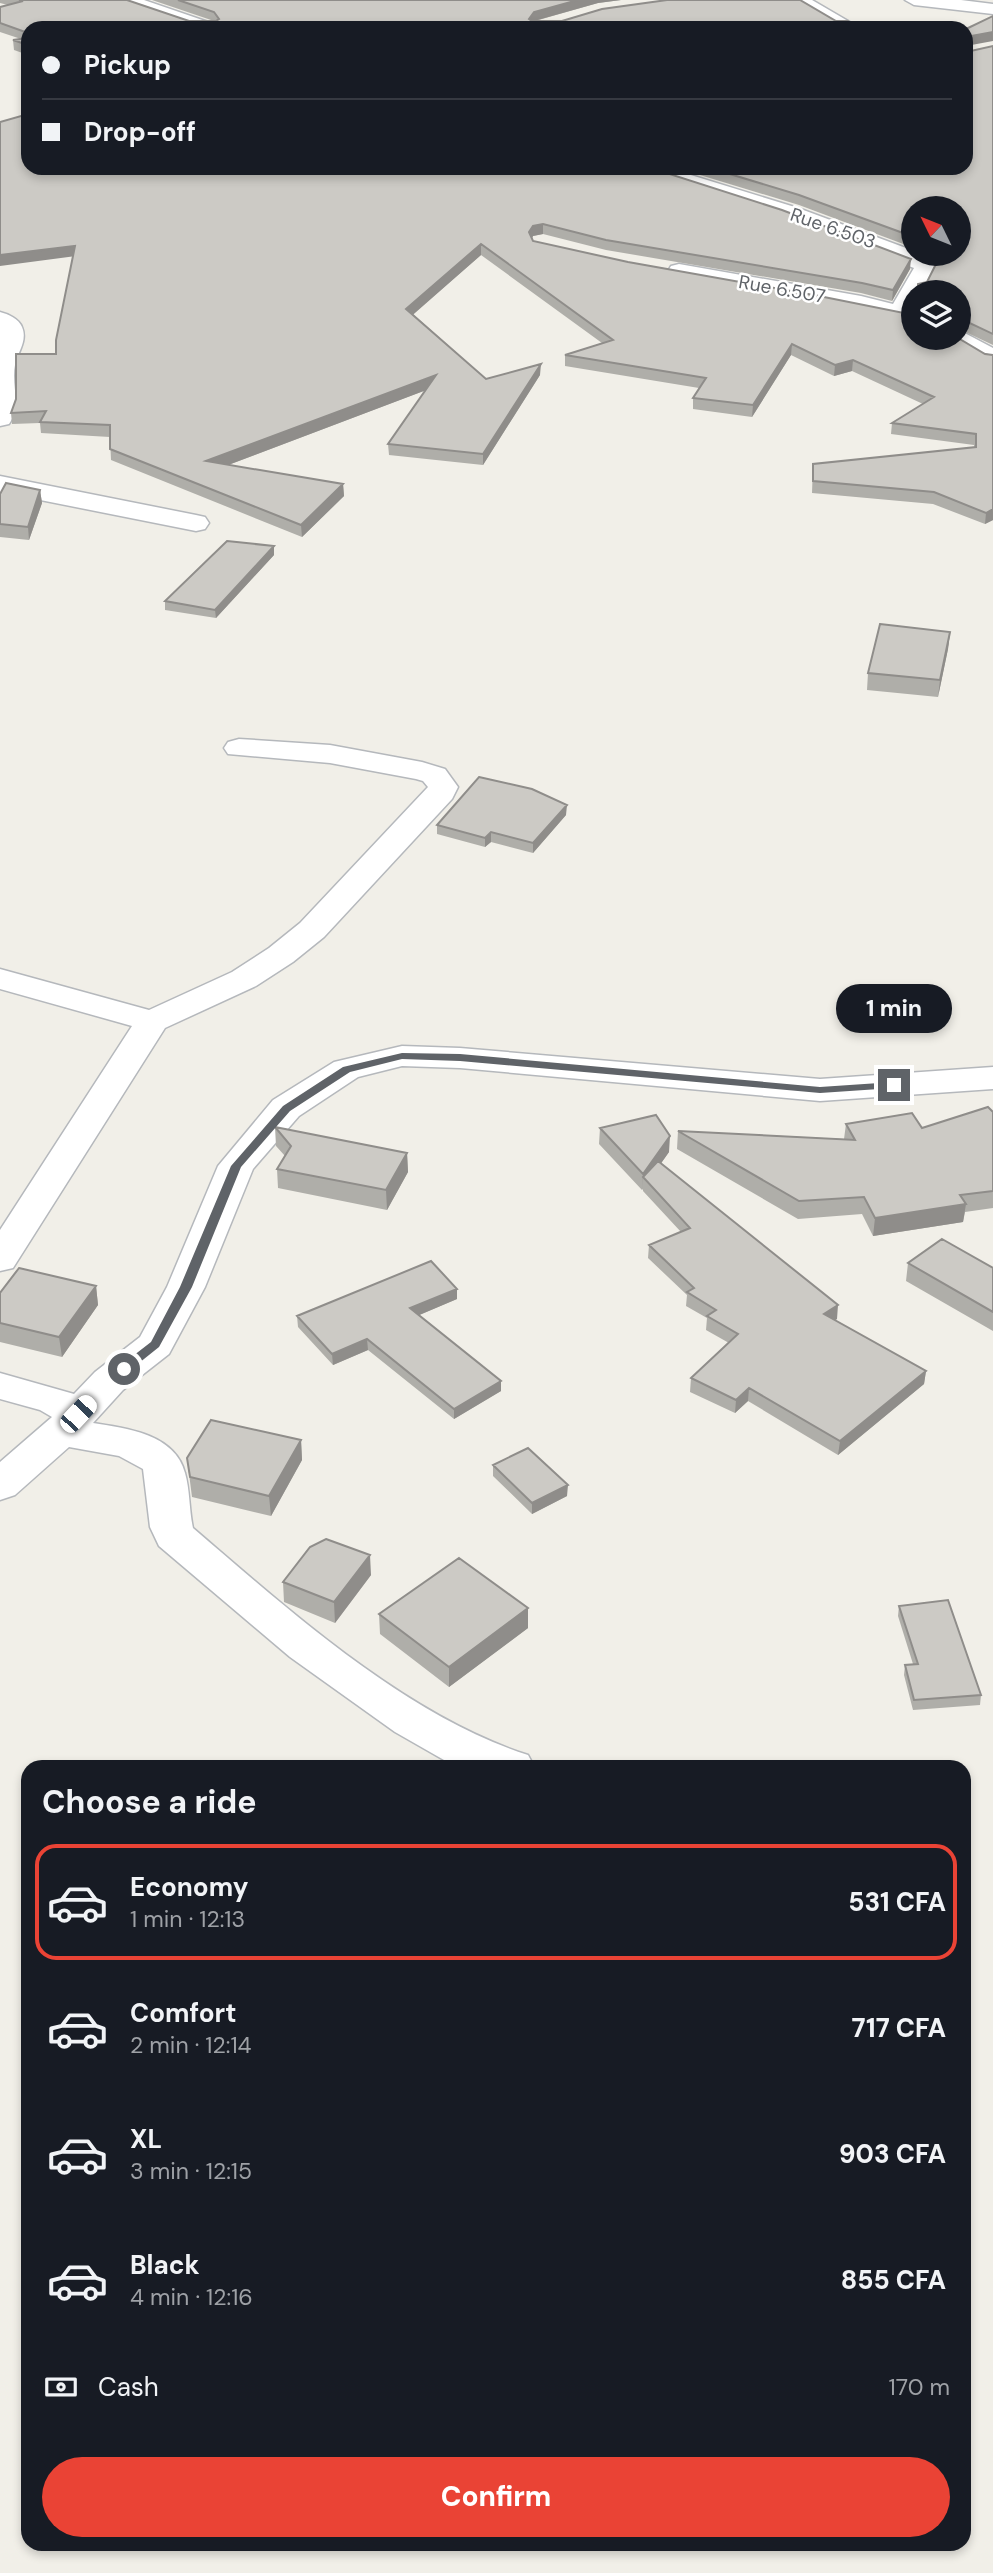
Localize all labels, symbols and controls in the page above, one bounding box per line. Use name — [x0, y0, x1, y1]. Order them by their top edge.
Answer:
text: Pickup — [84, 48, 171, 82]
text: Drop-off — [84, 115, 196, 149]
north arrow — [901, 196, 971, 266]
map controls — [901, 196, 971, 350]
street label: Rue 6.503 — [787, 202, 879, 254]
street label: Rue 6.507 — [737, 269, 827, 309]
button: layers — [901, 280, 971, 350]
callout: 1 min — [836, 984, 952, 1032]
text: 1 min — [866, 993, 922, 1023]
route end — [878, 1069, 910, 1101]
route start — [108, 1353, 140, 1385]
car — [56, 1391, 101, 1437]
text: Choose a ride — [42, 1781, 257, 1823]
text: Economy — [130, 1870, 248, 1904]
icon: car — [46, 1871, 109, 1934]
text: 531 CFA — [848, 1885, 946, 1919]
text: 1 min · 12:13 — [130, 1904, 245, 1934]
text: Comfort — [130, 1996, 236, 2030]
icon: car — [46, 1997, 109, 2060]
text: 717 CFA — [852, 2011, 946, 2045]
text: 2 min · 12:14 — [130, 2030, 252, 2060]
text: XL — [130, 2122, 162, 2156]
icon: car — [46, 2123, 109, 2186]
text: 903 CFA — [839, 2137, 946, 2171]
text: 3 min · 12:15 — [130, 2156, 252, 2186]
text: Black — [130, 2248, 200, 2282]
icon: car — [46, 2249, 109, 2312]
text: 855 CFA — [841, 2263, 946, 2297]
text: 4 min · 12:16 — [130, 2282, 253, 2312]
icon: cash — [42, 2368, 80, 2406]
text: Cash — [98, 2370, 159, 2404]
text: 170 m — [889, 2372, 950, 2402]
button: Confirm — [42, 2457, 950, 2537]

